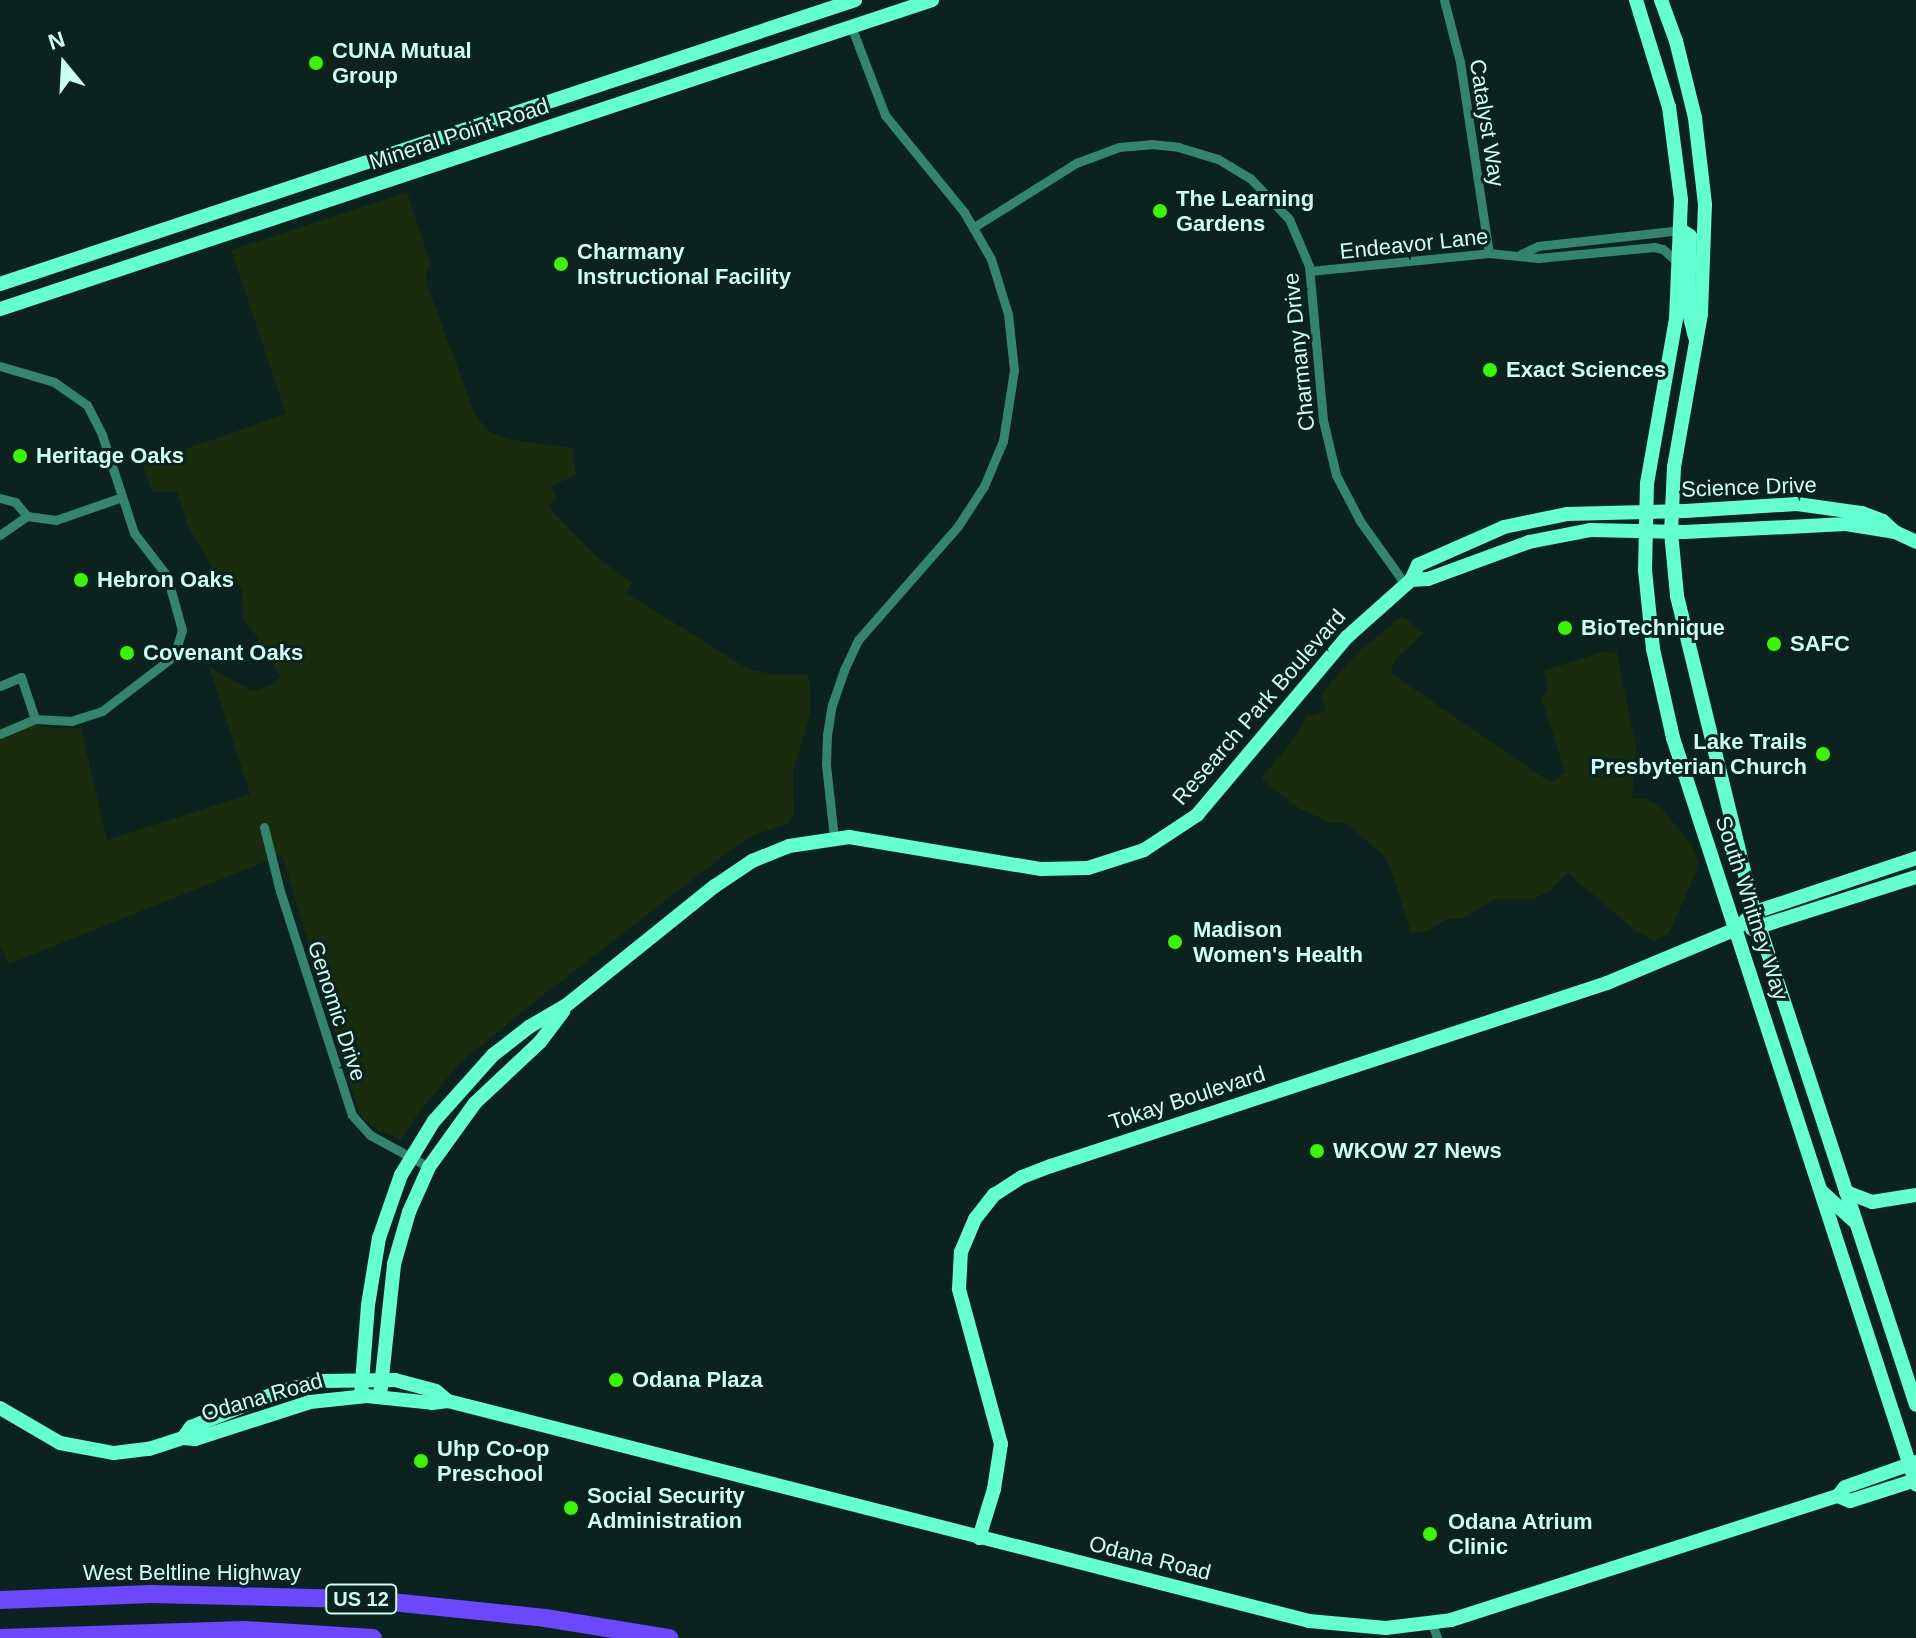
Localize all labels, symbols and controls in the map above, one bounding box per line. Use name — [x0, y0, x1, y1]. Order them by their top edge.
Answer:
north arrow — [24, 24, 104, 104]
text: N — [45, 26, 68, 55]
place label: CUNA Mutual Group — [332, 37, 473, 88]
marker: CUNA Mutual Group — [307, 54, 325, 72]
street label: Catalyst Way — [1464, 57, 1510, 189]
street label: Mineral Point Road — [366, 93, 552, 175]
place label: The Learning Gardens — [1176, 185, 1314, 236]
marker: The Learning Gardens — [1151, 202, 1169, 220]
street label: Endeavor Lane — [1338, 223, 1490, 265]
place label: Charmany Instructional Facility — [577, 238, 791, 290]
marker: Charmany Instructional Facility — [552, 255, 570, 273]
street label: Charmany Drive — [1278, 272, 1320, 432]
place label: Exact Sciences — [1506, 357, 1666, 383]
marker: Exact Sciences — [1481, 361, 1499, 379]
place label: Heritage Oaks — [36, 443, 184, 469]
marker: Heritage Oaks — [11, 447, 29, 465]
street label: Science Drive — [1681, 471, 1817, 503]
place label: Hebron Oaks — [97, 567, 234, 593]
marker: Hebron Oaks — [72, 571, 90, 589]
street label: Research Park Boulevard — [1167, 604, 1351, 810]
place label: BioTechnique — [1581, 615, 1725, 641]
marker: BioTechnique — [1556, 619, 1574, 637]
place label: SAFC — [1790, 631, 1850, 657]
marker: SAFC — [1765, 635, 1783, 653]
place label: Covenant Oaks — [143, 640, 303, 666]
marker: Covenant Oaks — [118, 644, 136, 662]
place label: Lake Trails Presbyterian Church — [1591, 728, 1807, 780]
marker: Lake Trails Presbyterian Church — [1814, 745, 1832, 763]
street label: South Whitney Way — [1710, 812, 1794, 1004]
place label: Madison Women's Health — [1193, 916, 1363, 968]
marker: Madison Women's Health — [1164, 931, 1186, 953]
street label: Genomic Drive — [302, 938, 372, 1084]
street label: Tokay Boulevard — [1106, 1060, 1268, 1136]
place label: WKOW 27 News — [1333, 1138, 1502, 1164]
marker: WKOW 27 News — [1308, 1142, 1326, 1160]
street label: Odana Road — [198, 1367, 326, 1427]
place label: Odana Plaza — [632, 1367, 763, 1393]
marker: Odana Plaza — [607, 1371, 625, 1389]
place label: Uhp Co-op Preschool — [437, 1435, 549, 1486]
marker: Uhp Co-op Preschool — [412, 1452, 430, 1470]
place label: Social Security Administration — [587, 1482, 745, 1534]
marker: Social Security Administration — [562, 1499, 580, 1517]
place label: Odana Atrium Clinic — [1448, 1508, 1593, 1560]
marker: Odana Atrium Clinic — [1419, 1523, 1441, 1545]
street label: Odana Road — [1086, 1530, 1214, 1586]
street label: West Beltline Highway — [83, 1560, 301, 1586]
road number: US 12 — [325, 1583, 397, 1615]

